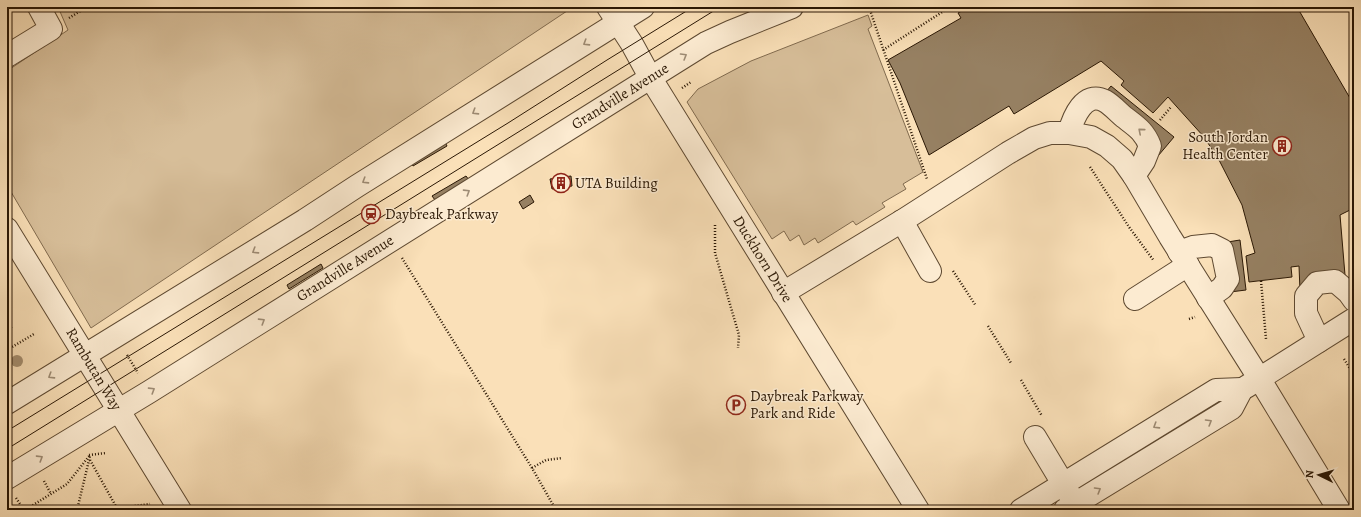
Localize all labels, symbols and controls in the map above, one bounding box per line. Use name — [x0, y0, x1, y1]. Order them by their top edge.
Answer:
one-way arrow — [583, 39, 590, 46]
one-way arrow — [680, 54, 687, 61]
street label: Grandville Avenue — [568, 58, 673, 134]
one-way arrow — [472, 107, 479, 115]
place label: South Jordan Health Center — [1182, 127, 1268, 164]
one-way arrow — [1138, 129, 1145, 136]
building icon: South Jordan Health Center — [1271, 135, 1293, 157]
building icon: UTA Building — [550, 172, 572, 194]
place label: UTA Building — [575, 173, 658, 193]
one-way arrow — [362, 176, 369, 183]
one-way arrow — [463, 190, 470, 197]
station icon: Daybreak Parkway — [360, 203, 382, 225]
place label: Daybreak Parkway — [385, 204, 498, 224]
street label: Duckhorn Drive — [728, 212, 798, 306]
street label: Grandville Avenue — [293, 230, 398, 306]
one-way arrow — [252, 246, 259, 253]
one-way arrow — [258, 318, 265, 326]
street label: Rambutan Way — [61, 324, 127, 414]
one-way arrow — [48, 371, 55, 379]
place label: Daybreak Parkway Park and Ride — [750, 386, 863, 423]
one-way arrow — [148, 387, 155, 395]
parking icon: Daybreak Parkway Park and Ride — [725, 394, 747, 416]
one-way arrow — [1205, 420, 1212, 427]
one-way arrow — [1154, 422, 1161, 429]
one-way arrow — [36, 455, 43, 462]
north arrow — [1299, 455, 1339, 495]
text: N — [1302, 470, 1317, 479]
one-way arrow — [1094, 487, 1101, 494]

